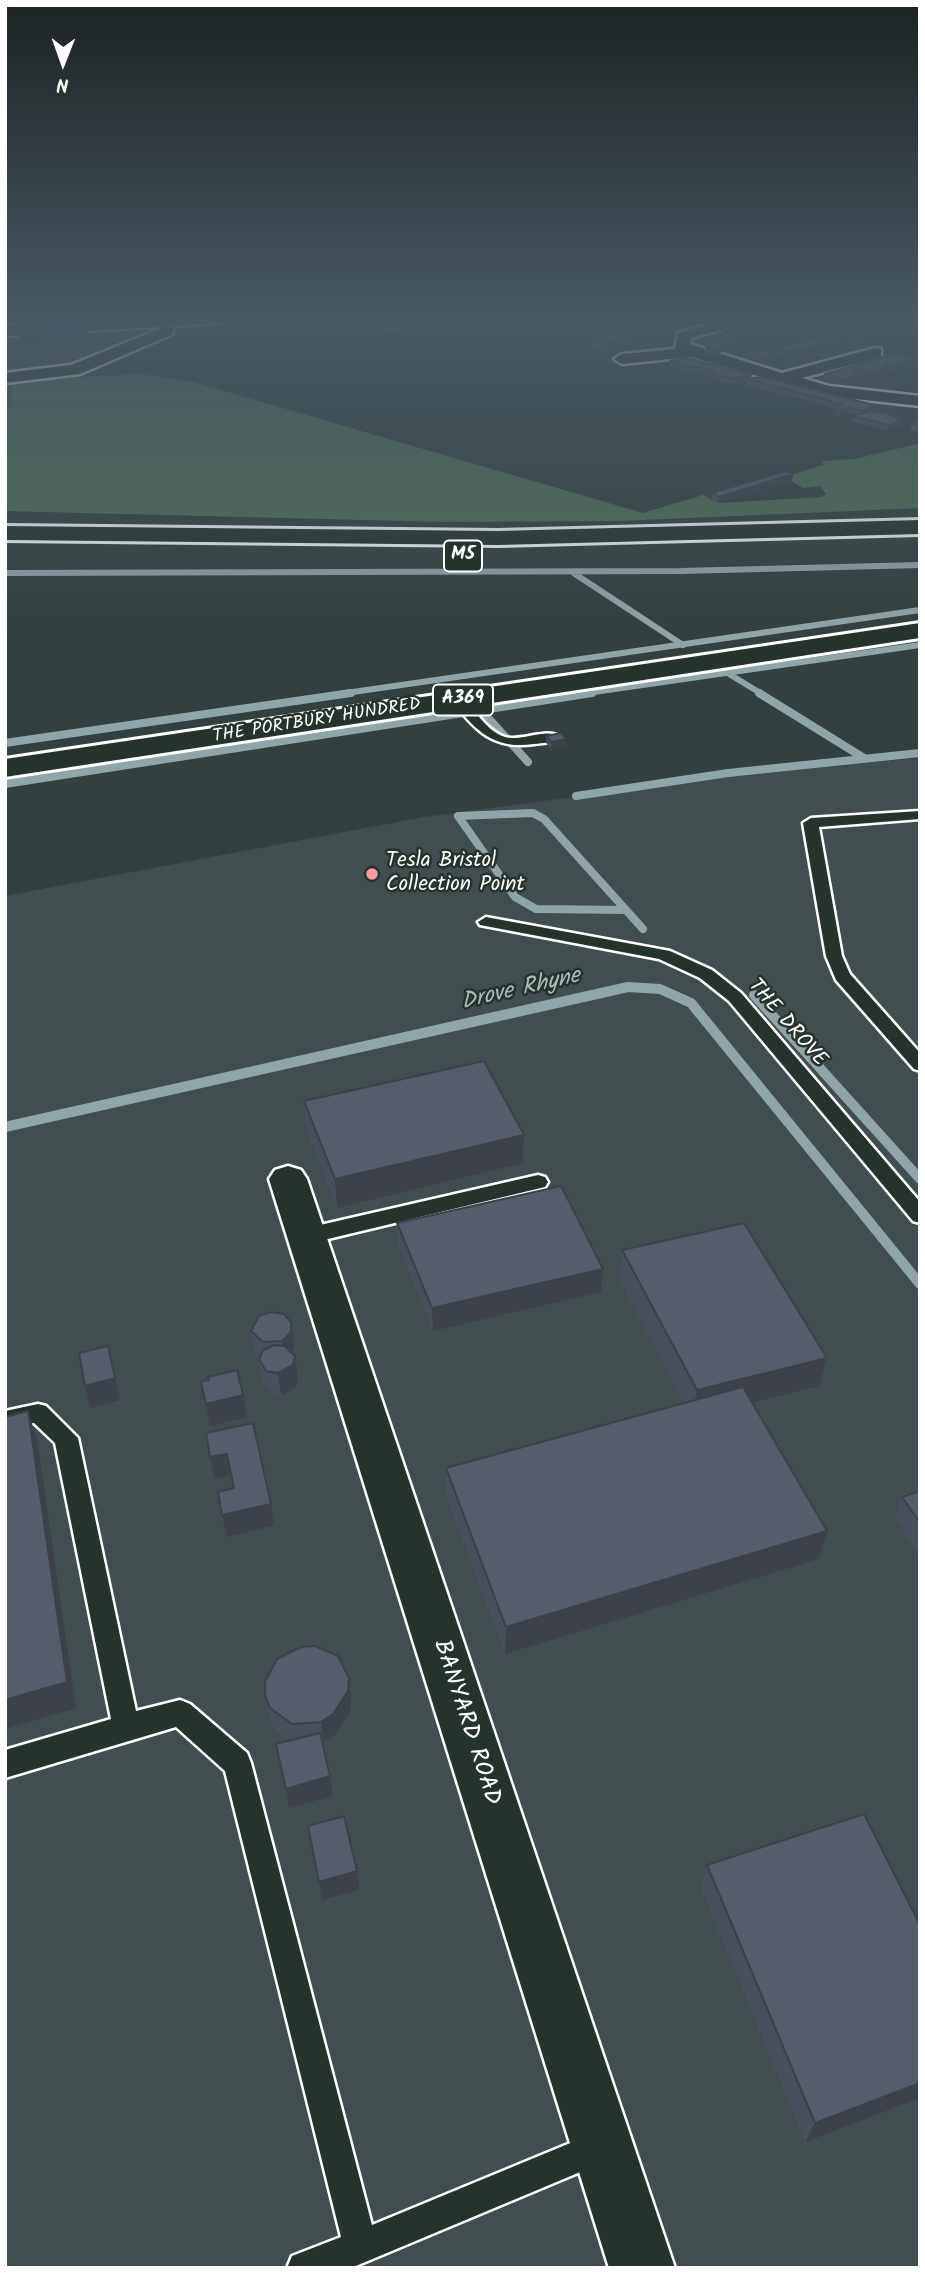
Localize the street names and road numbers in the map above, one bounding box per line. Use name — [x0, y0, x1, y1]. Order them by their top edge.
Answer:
road number: M5 — [444, 540, 482, 572]
road number: A369 — [433, 684, 493, 716]
street label: THE PORTBURY HUNDRED — [212, 695, 422, 749]
street label: THE DROVE — [741, 975, 831, 1073]
street label: BANYARD ROAD — [425, 1637, 505, 1809]

